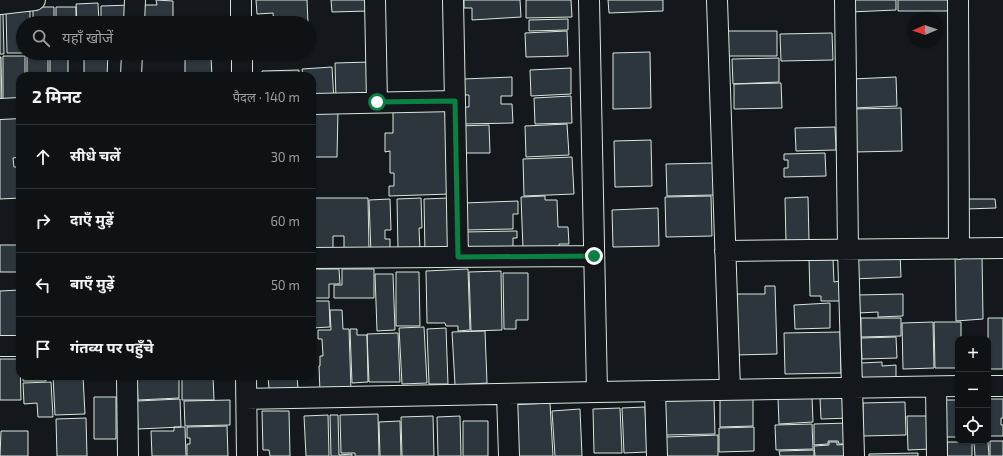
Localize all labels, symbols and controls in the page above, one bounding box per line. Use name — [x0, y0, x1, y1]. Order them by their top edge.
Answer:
north arrow — [907, 12, 943, 48]
search box — [16, 16, 316, 60]
icon: search — [30, 27, 52, 49]
text: यहाँ खोजें — [62, 28, 113, 46]
text: 2 मिनट — [32, 86, 81, 106]
text: पैदल · 140 m — [233, 89, 300, 105]
route start — [368, 93, 386, 111]
icon: ahead — [32, 146, 54, 168]
text: सीधे चलें — [70, 146, 121, 164]
text: 30 m — [271, 149, 300, 165]
icon: right — [32, 210, 54, 232]
text: दाएँ मुड़ें — [70, 210, 114, 228]
text: 60 m — [270, 213, 300, 229]
route end — [585, 247, 603, 265]
icon: left — [32, 274, 54, 296]
text: बाएँ मुड़ें — [70, 274, 114, 292]
text: 50 m — [271, 277, 300, 293]
map controls — [955, 336, 991, 444]
button: + — [955, 336, 991, 372]
icon: arrive — [32, 338, 54, 360]
text: गंतव्य पर पहुँचे — [70, 338, 154, 356]
button: − — [955, 372, 991, 408]
button: locate — [955, 408, 991, 444]

